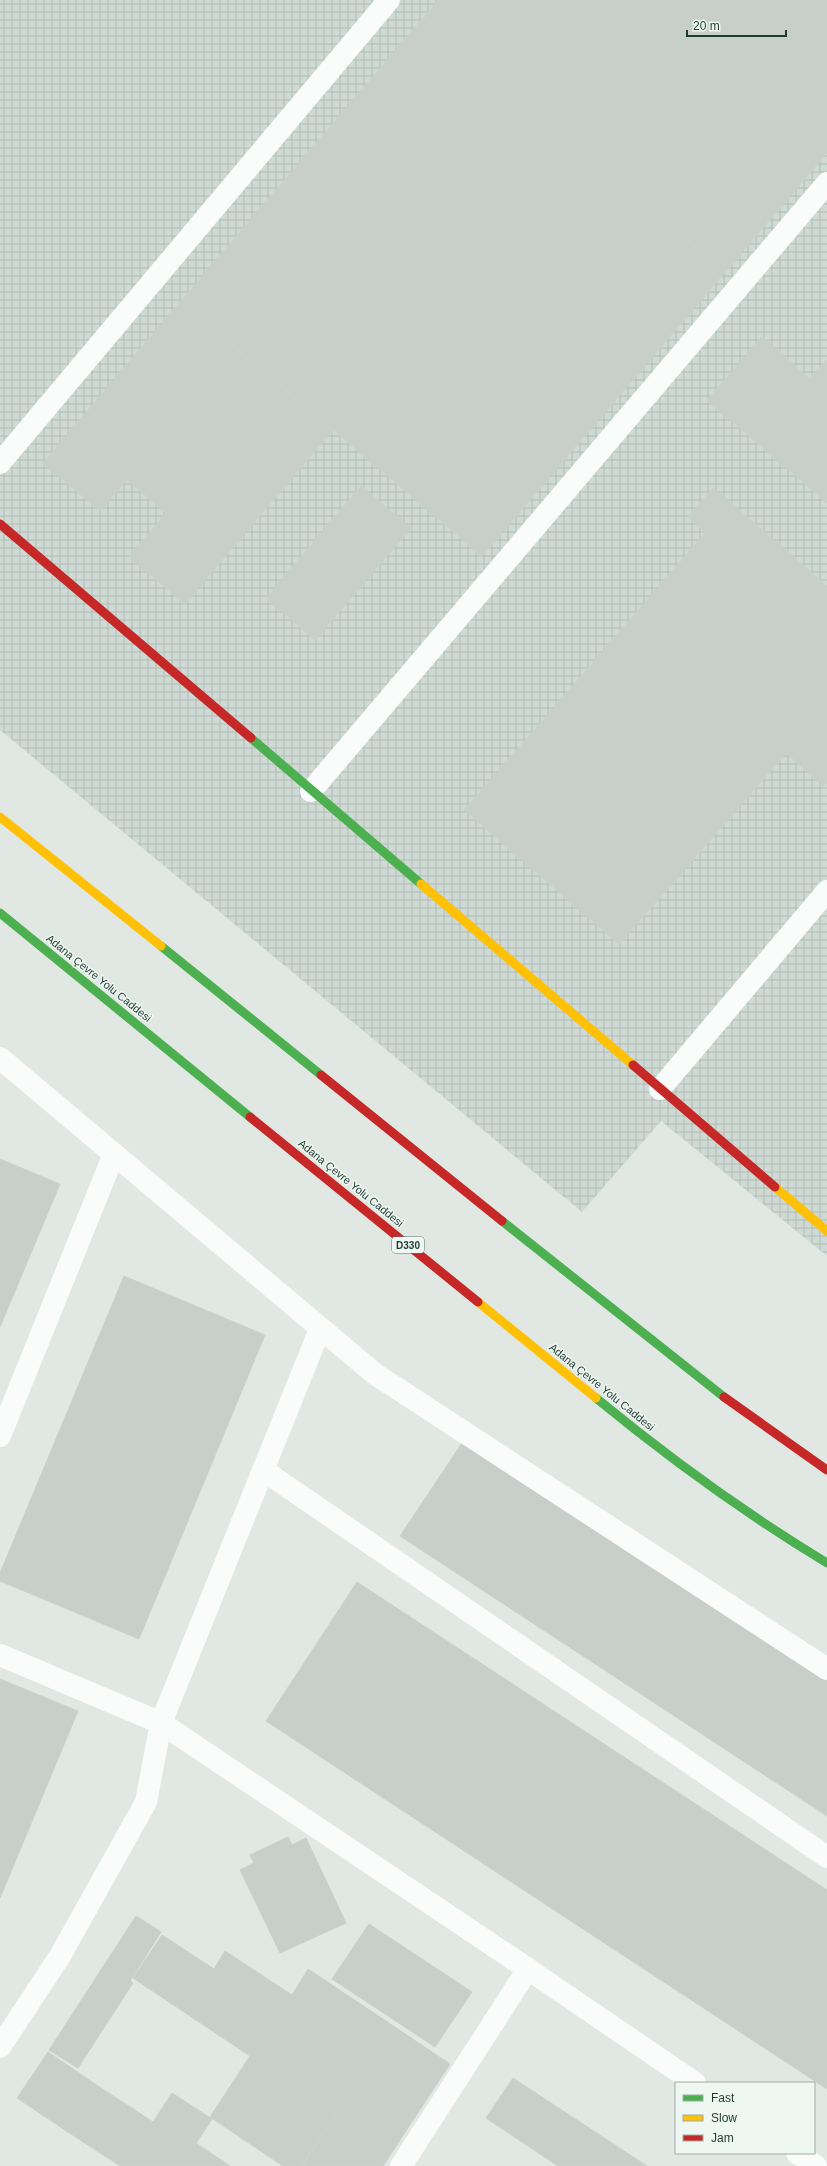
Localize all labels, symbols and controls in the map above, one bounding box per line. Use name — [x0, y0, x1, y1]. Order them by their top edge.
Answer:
scale bar — [687, 12, 786, 38]
text: 20 m — [693, 19, 720, 33]
street label: Adana Çevre Yolu Caddesi — [44, 932, 154, 1024]
street label: Adana Çevre Yolu Caddesi — [296, 1137, 406, 1229]
road number: D330 — [392, 1237, 424, 1253]
street label: Adana Çevre Yolu Caddesi — [547, 1341, 657, 1433]
legend — [675, 2082, 815, 2154]
text: Fast — [711, 2091, 735, 2105]
text: Slow — [711, 2111, 737, 2125]
text: Jam — [711, 2131, 734, 2145]

